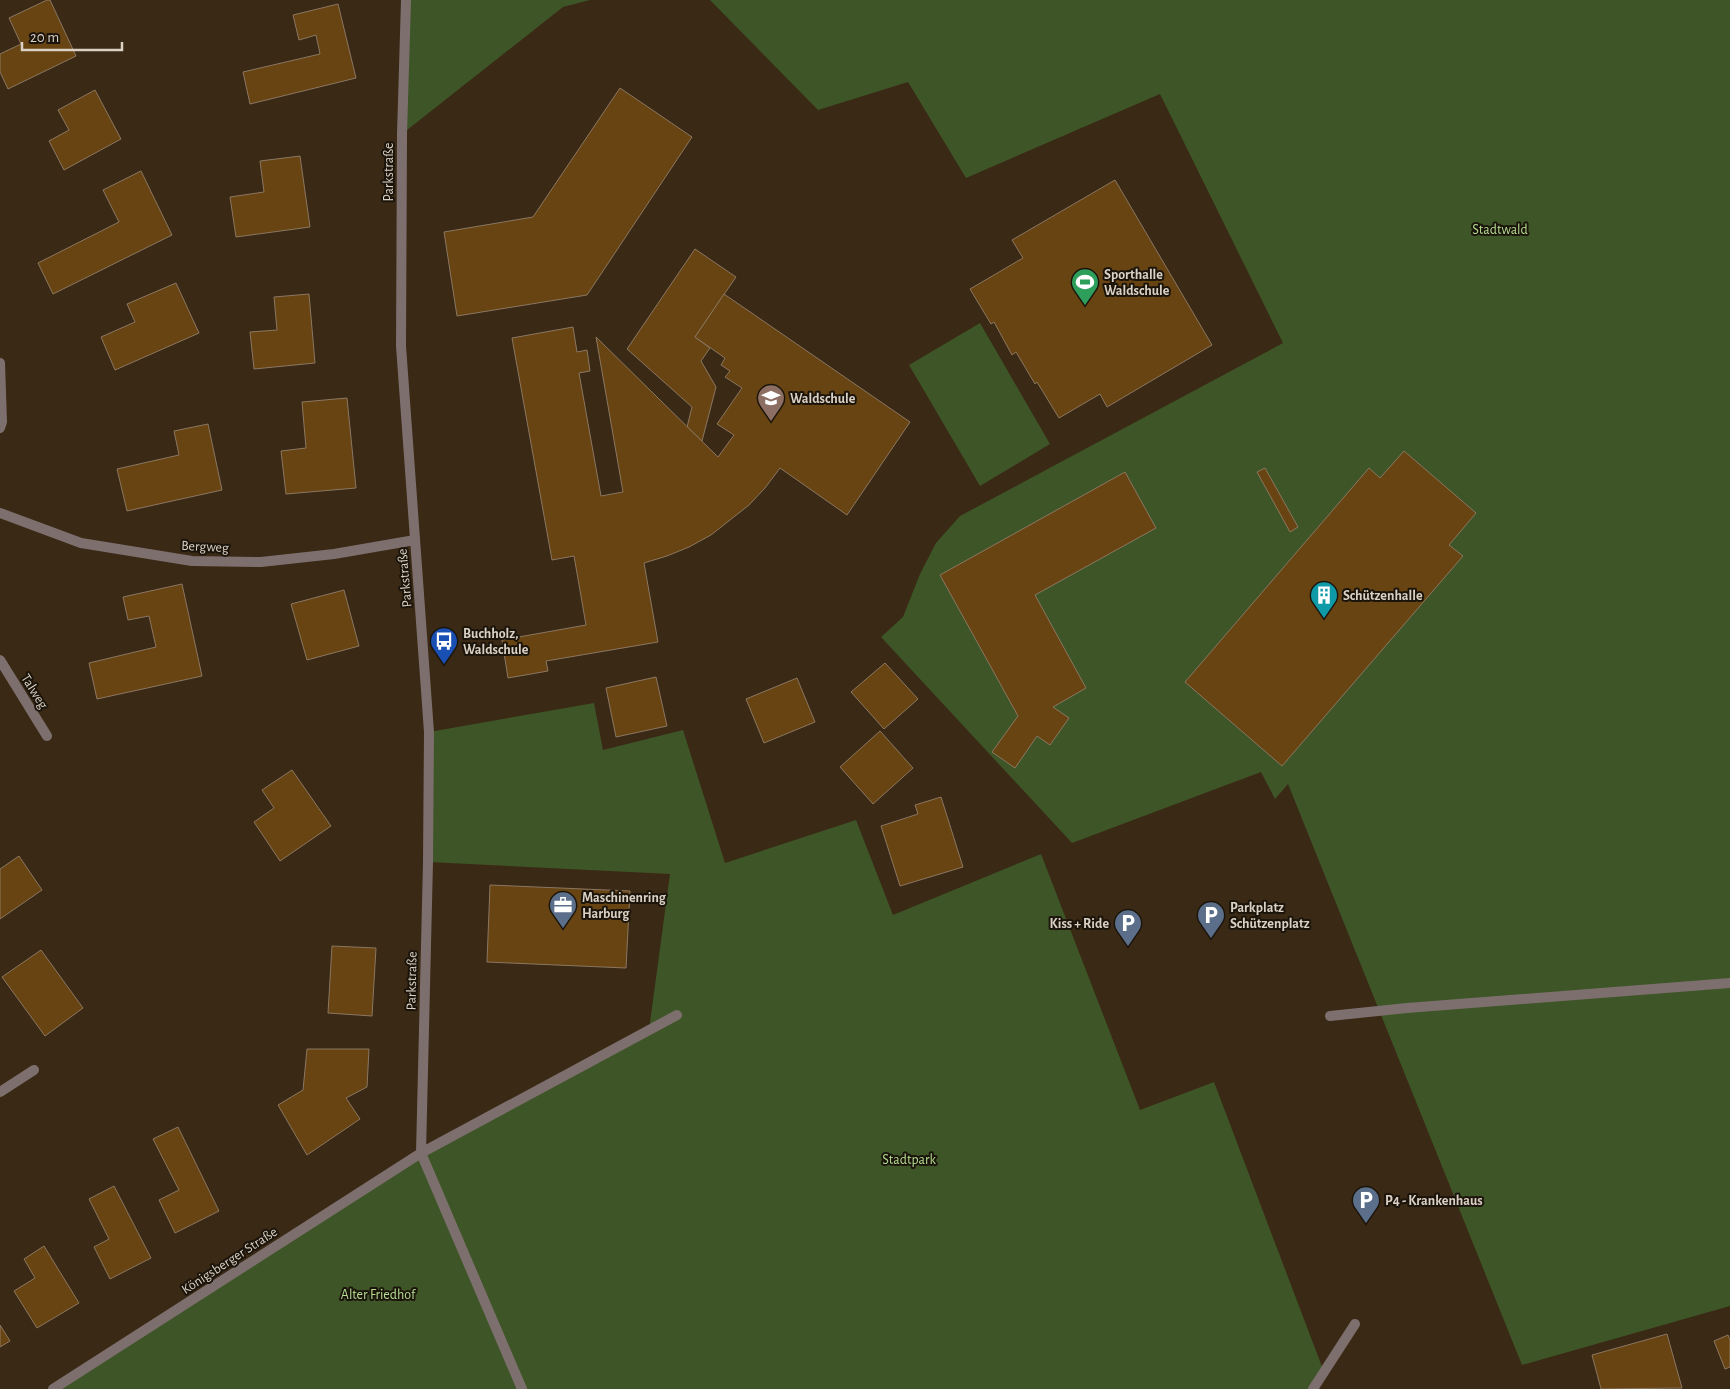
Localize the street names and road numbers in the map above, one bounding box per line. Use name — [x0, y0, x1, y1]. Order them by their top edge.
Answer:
street label: Parkstraße — [382, 143, 396, 201]
street label: Bergweg — [181, 539, 229, 555]
street label: Parkstraße — [395, 548, 415, 608]
street label: Talweg — [18, 672, 50, 712]
street label: Parkstraße — [404, 951, 420, 1011]
street label: Königsberger Straße — [179, 1225, 280, 1297]

